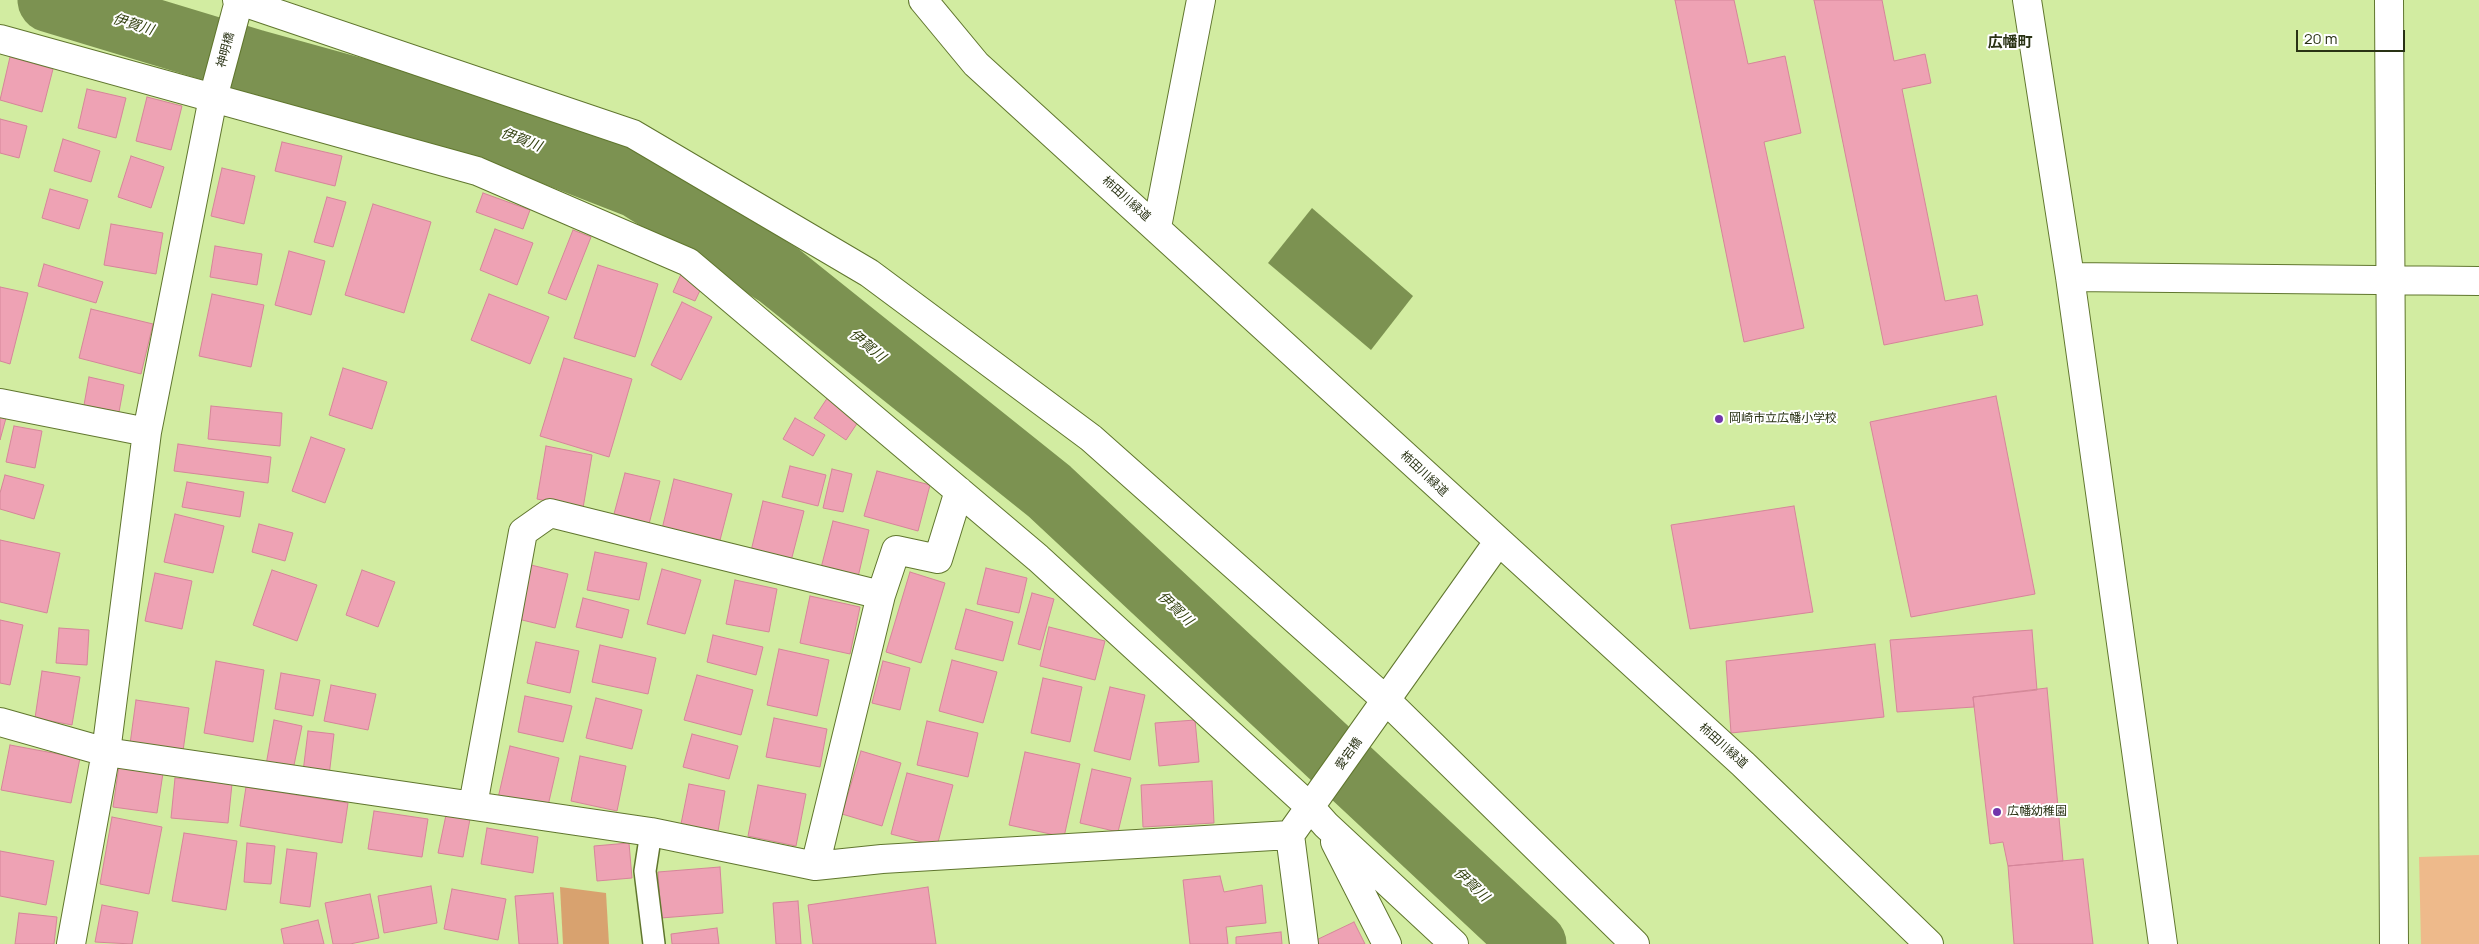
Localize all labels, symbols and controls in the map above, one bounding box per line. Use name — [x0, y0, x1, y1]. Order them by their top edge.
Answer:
water label: 伊賀川 — [110, 11, 156, 39]
scale bar — [2299, 20, 2408, 52]
text: 20 m — [2304, 28, 2337, 49]
street label: 神明橋 — [214, 31, 238, 69]
district label: 広幡町 — [1988, 34, 2032, 52]
water label: 伊賀川 — [498, 125, 544, 155]
street label: 柿田川緑道 — [1099, 174, 1153, 224]
water label: 伊賀川 — [845, 326, 889, 366]
place label: 岡崎市立広幡小学校 — [1729, 412, 1837, 426]
marker: 岡崎市立広幡小学校 — [1713, 413, 1725, 425]
street label: 柿田川緑道 — [1397, 448, 1451, 500]
water label: 伊賀川 — [1154, 589, 1196, 629]
street label: 柿田川緑道 — [1696, 721, 1750, 771]
street label: 愛宕橋 — [1333, 735, 1365, 773]
place label: 広幡幼稚園 — [2007, 805, 2067, 819]
marker: 広幡幼稚園 — [1991, 806, 2003, 818]
water label: 伊賀川 — [1450, 865, 1492, 905]

